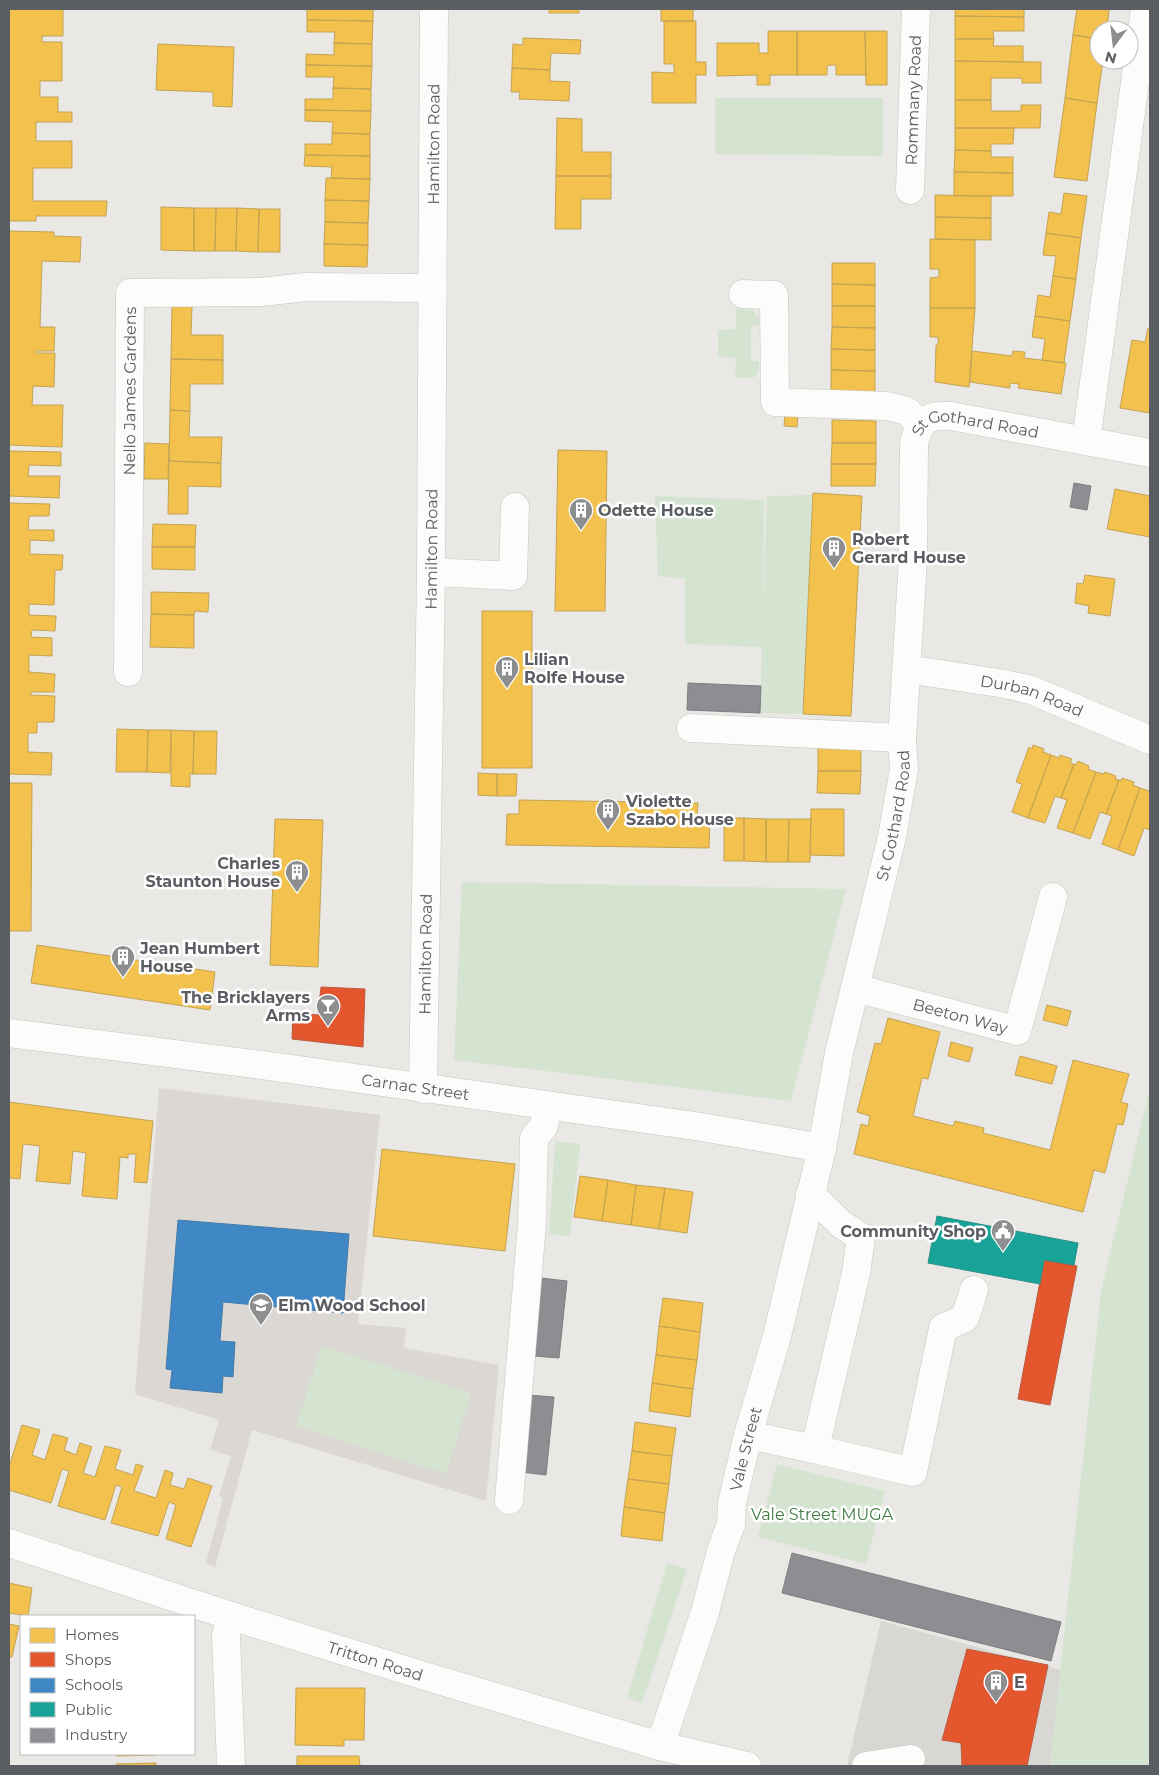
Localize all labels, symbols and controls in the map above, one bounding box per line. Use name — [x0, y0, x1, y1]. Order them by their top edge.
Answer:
north arrow — [1089, 20, 1139, 70]
street label: Rommany Road — [901, 35, 925, 165]
text: N — [1103, 47, 1118, 68]
street label: Hamilton Road — [423, 83, 443, 205]
street label: Nello James Gardens — [120, 306, 139, 476]
street label: St Gothard Road — [907, 406, 1041, 442]
street label: Hamilton Road — [421, 488, 441, 610]
building icon: Odette House — [568, 497, 594, 531]
place label: Odette House — [598, 501, 714, 520]
place label: Robert Gerard House — [852, 530, 966, 567]
building icon: Robert Gerard House — [821, 535, 847, 569]
place label: Lilian Rolfe House — [524, 650, 625, 687]
building icon: Lilian Rolfe House — [494, 655, 520, 689]
street label: Durban Road — [979, 671, 1086, 720]
street label: St Gothard Road — [872, 750, 914, 883]
place label: Violette Szabo House — [625, 792, 734, 829]
building icon: Violette Szabo House — [595, 797, 621, 831]
place label: Charles Staunton House — [145, 854, 280, 891]
building icon: Charles Staunton House — [284, 859, 310, 893]
street label: Hamilton Road — [415, 893, 436, 1015]
place label: Jean Humbert House — [139, 939, 260, 976]
building icon: Jean Humbert House — [110, 944, 136, 978]
place label: The Bricklayers Arms — [181, 988, 311, 1025]
bar icon: The Bricklayers Arms — [315, 993, 341, 1027]
street label: Beeton Way — [911, 994, 1010, 1038]
street label: Carnac Street — [360, 1070, 471, 1104]
public building icon: Community Shop — [990, 1218, 1016, 1252]
place label: Community Shop — [840, 1222, 986, 1241]
school or university icon: Elm Wood School — [248, 1292, 274, 1326]
place label: Elm Wood School — [278, 1296, 426, 1315]
street label: Vale Street — [726, 1404, 765, 1493]
park label: Vale Street MUGA — [751, 1505, 894, 1524]
legend — [20, 1615, 195, 1755]
text: Homes — [65, 1625, 119, 1644]
street label: Tritton Road — [325, 1637, 426, 1685]
text: Shops — [65, 1650, 111, 1669]
building icon: E — [983, 1669, 1009, 1703]
place label: E — [1014, 1673, 1025, 1692]
text: Schools — [65, 1675, 123, 1694]
text: Public — [65, 1700, 113, 1719]
text: Industry — [65, 1725, 128, 1744]

